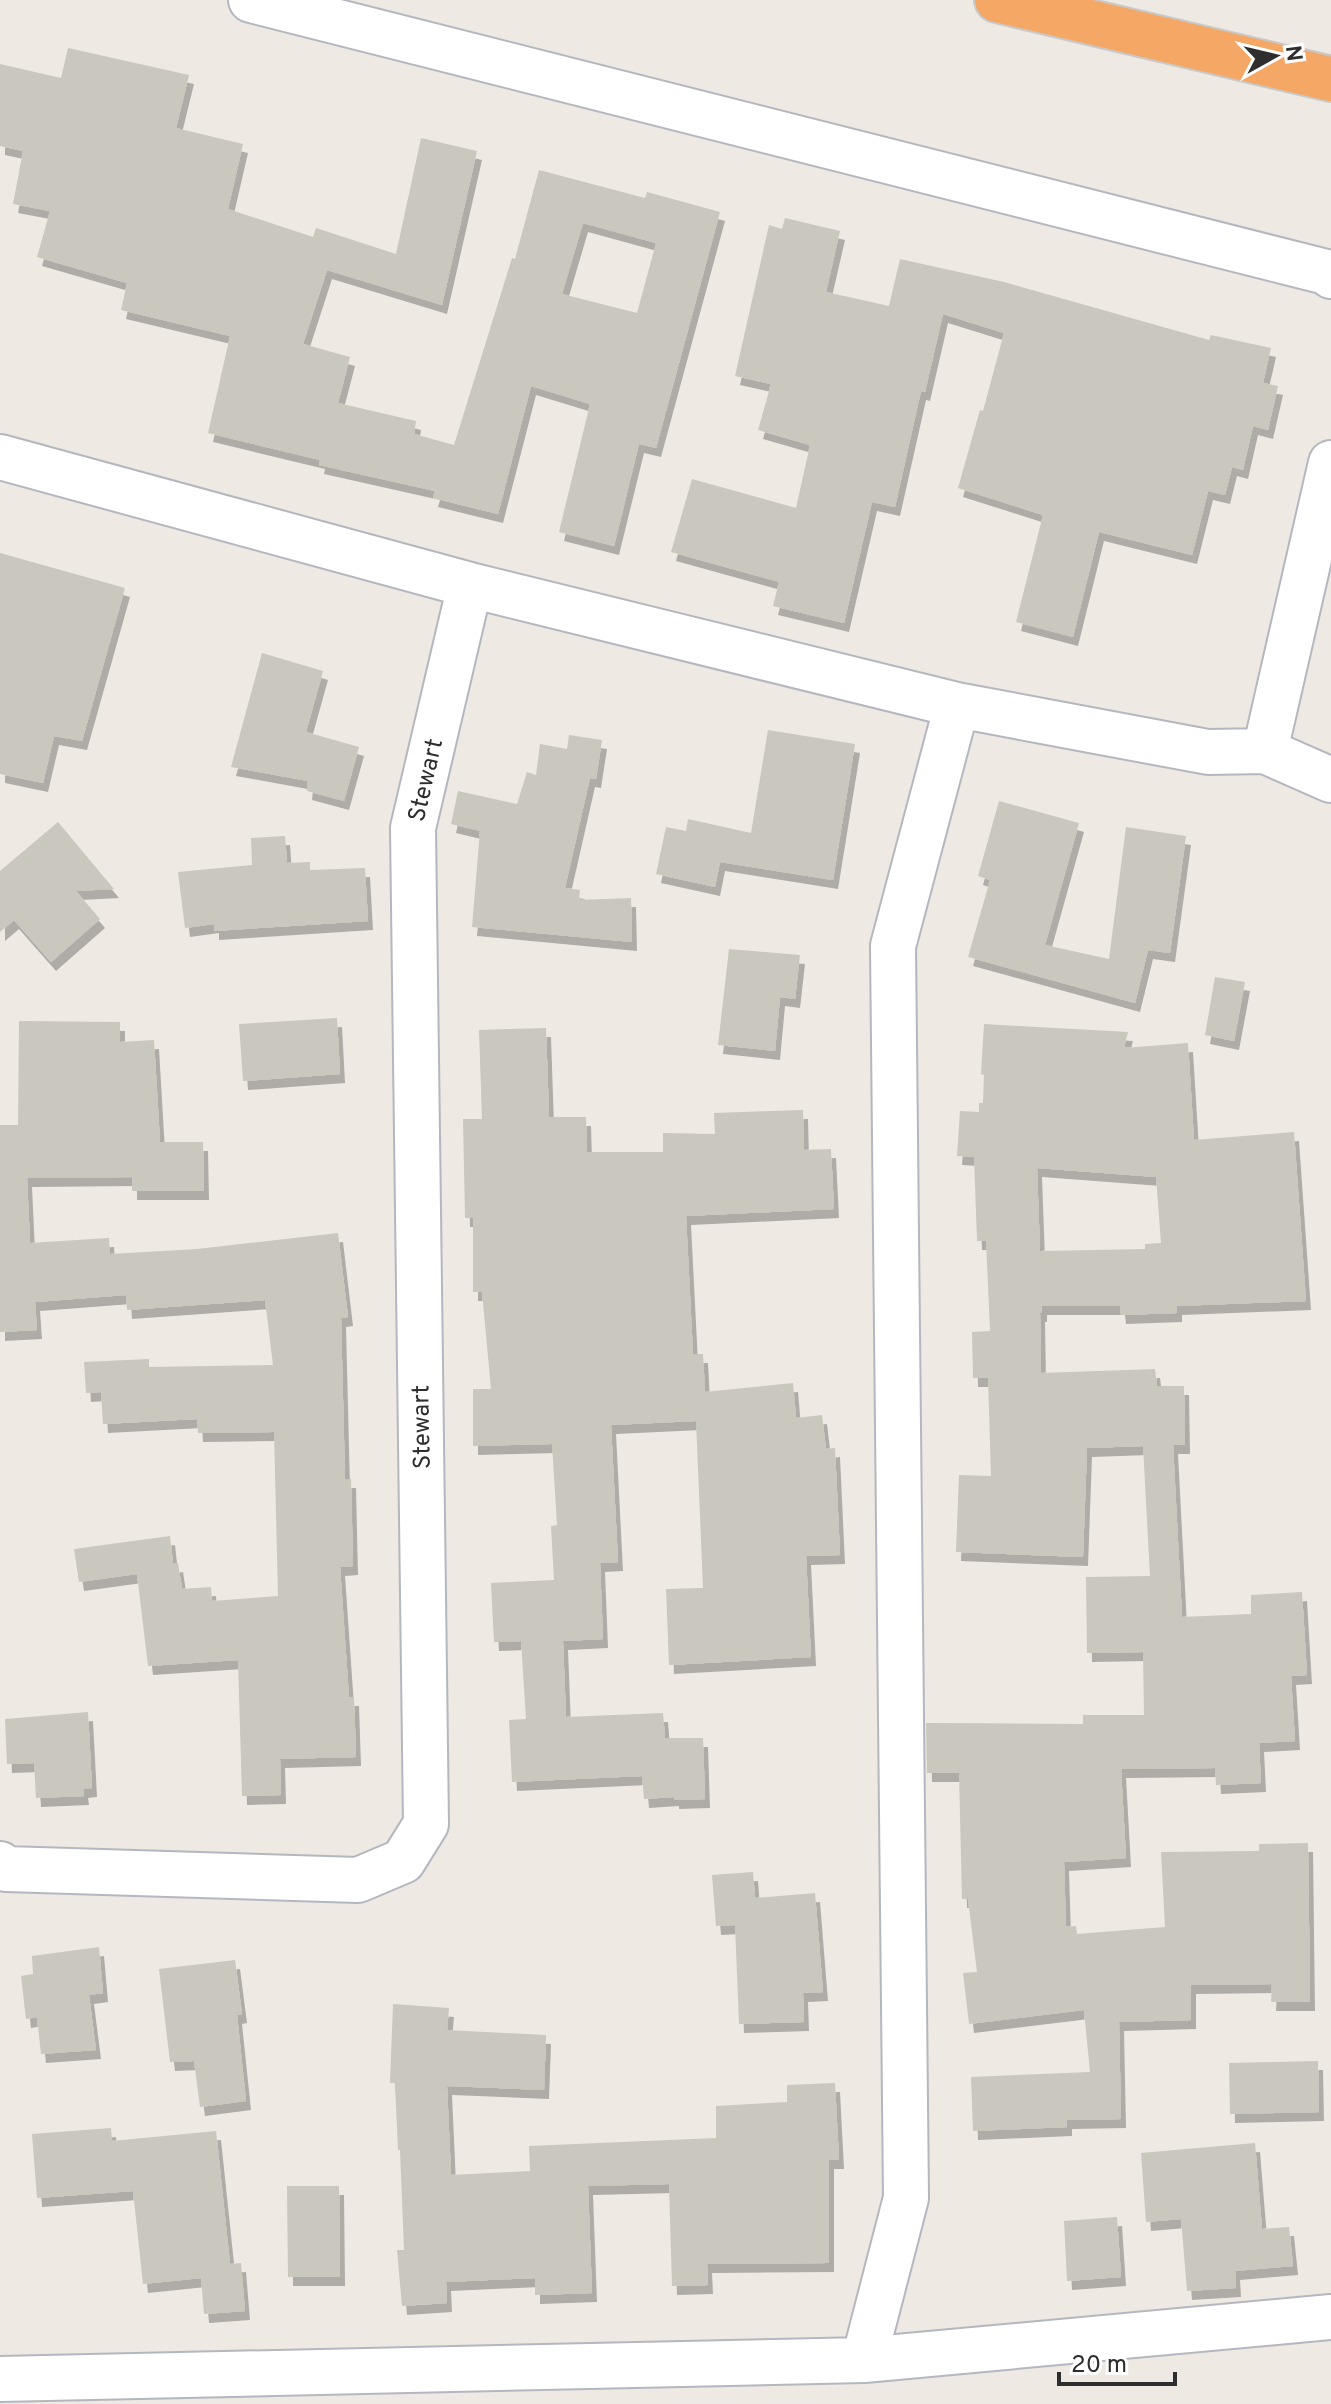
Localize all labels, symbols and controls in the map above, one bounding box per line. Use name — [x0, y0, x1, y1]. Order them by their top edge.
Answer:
north arrow — [1235, 16, 1315, 96]
text: N — [1278, 44, 1307, 63]
street label: Stewart — [403, 736, 451, 825]
street label: Stewart — [407, 1385, 439, 1469]
scale bar — [1059, 2336, 1175, 2386]
text: 20 m — [1071, 2351, 1127, 2381]

